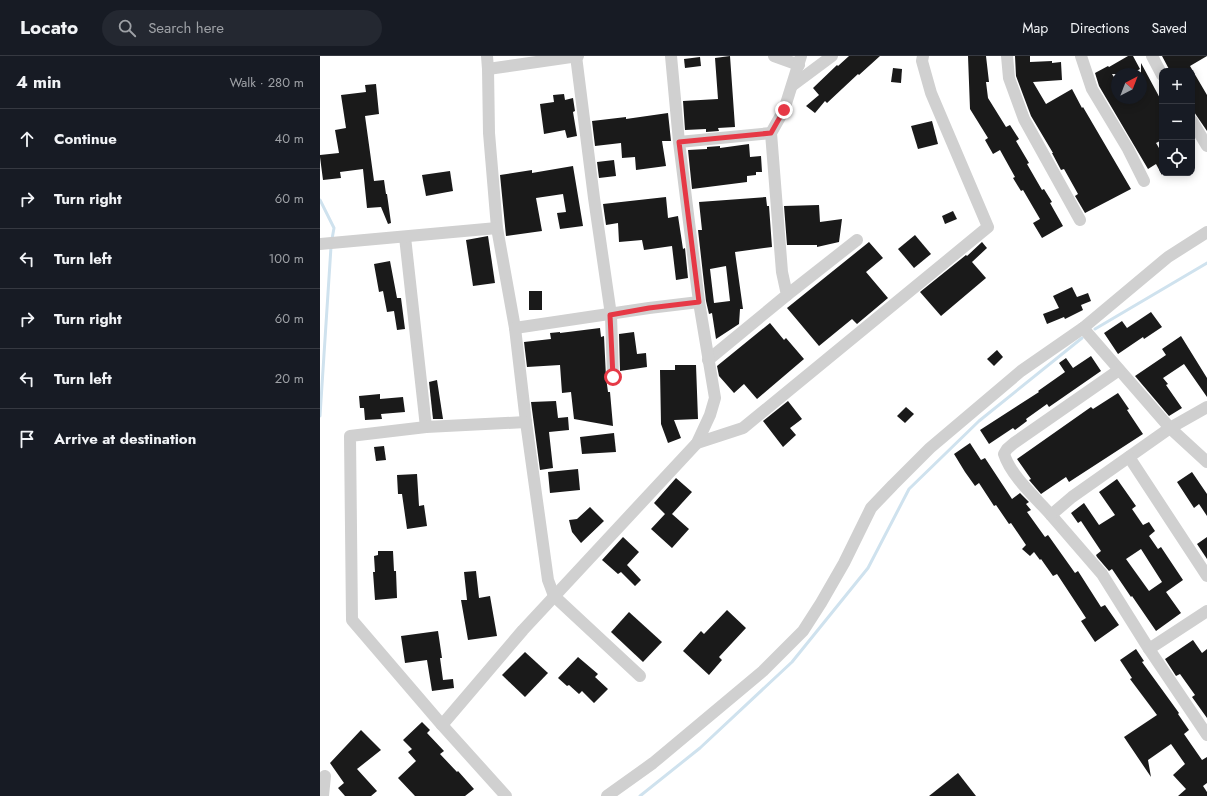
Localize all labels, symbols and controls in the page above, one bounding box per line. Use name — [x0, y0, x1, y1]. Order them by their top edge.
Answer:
search box — [102, 10, 382, 46]
text: Locato — [20, 14, 78, 41]
icon: search — [116, 17, 138, 39]
text: Search here — [148, 17, 224, 39]
text: Map — [1022, 18, 1048, 38]
text: Directions — [1070, 18, 1130, 38]
text: Saved — [1152, 18, 1187, 38]
north arrow — [1111, 68, 1147, 104]
map controls — [1159, 68, 1195, 176]
button: + — [1159, 68, 1195, 104]
text: 4 min — [16, 70, 61, 94]
text: Walk · 280 m — [229, 73, 304, 92]
route end — [775, 101, 793, 119]
button: − — [1159, 104, 1195, 140]
icon: ahead — [16, 128, 38, 150]
text: Continue — [54, 128, 117, 150]
text: 40 m — [275, 129, 304, 148]
button: locate — [1159, 140, 1195, 176]
icon: right — [16, 188, 38, 210]
text: Turn right — [54, 188, 122, 210]
text: 60 m — [275, 189, 304, 208]
icon: left — [16, 248, 38, 270]
text: Turn left — [54, 248, 112, 270]
text: 100 m — [269, 249, 304, 268]
icon: right — [16, 308, 38, 330]
text: Turn right — [54, 308, 122, 330]
text: 60 m — [275, 309, 304, 328]
icon: left — [16, 368, 38, 390]
text: Turn left — [54, 368, 112, 390]
route start — [604, 368, 622, 386]
text: 20 m — [275, 369, 304, 388]
icon: arrive — [16, 428, 38, 450]
text: Arrive at destination — [54, 428, 196, 450]

